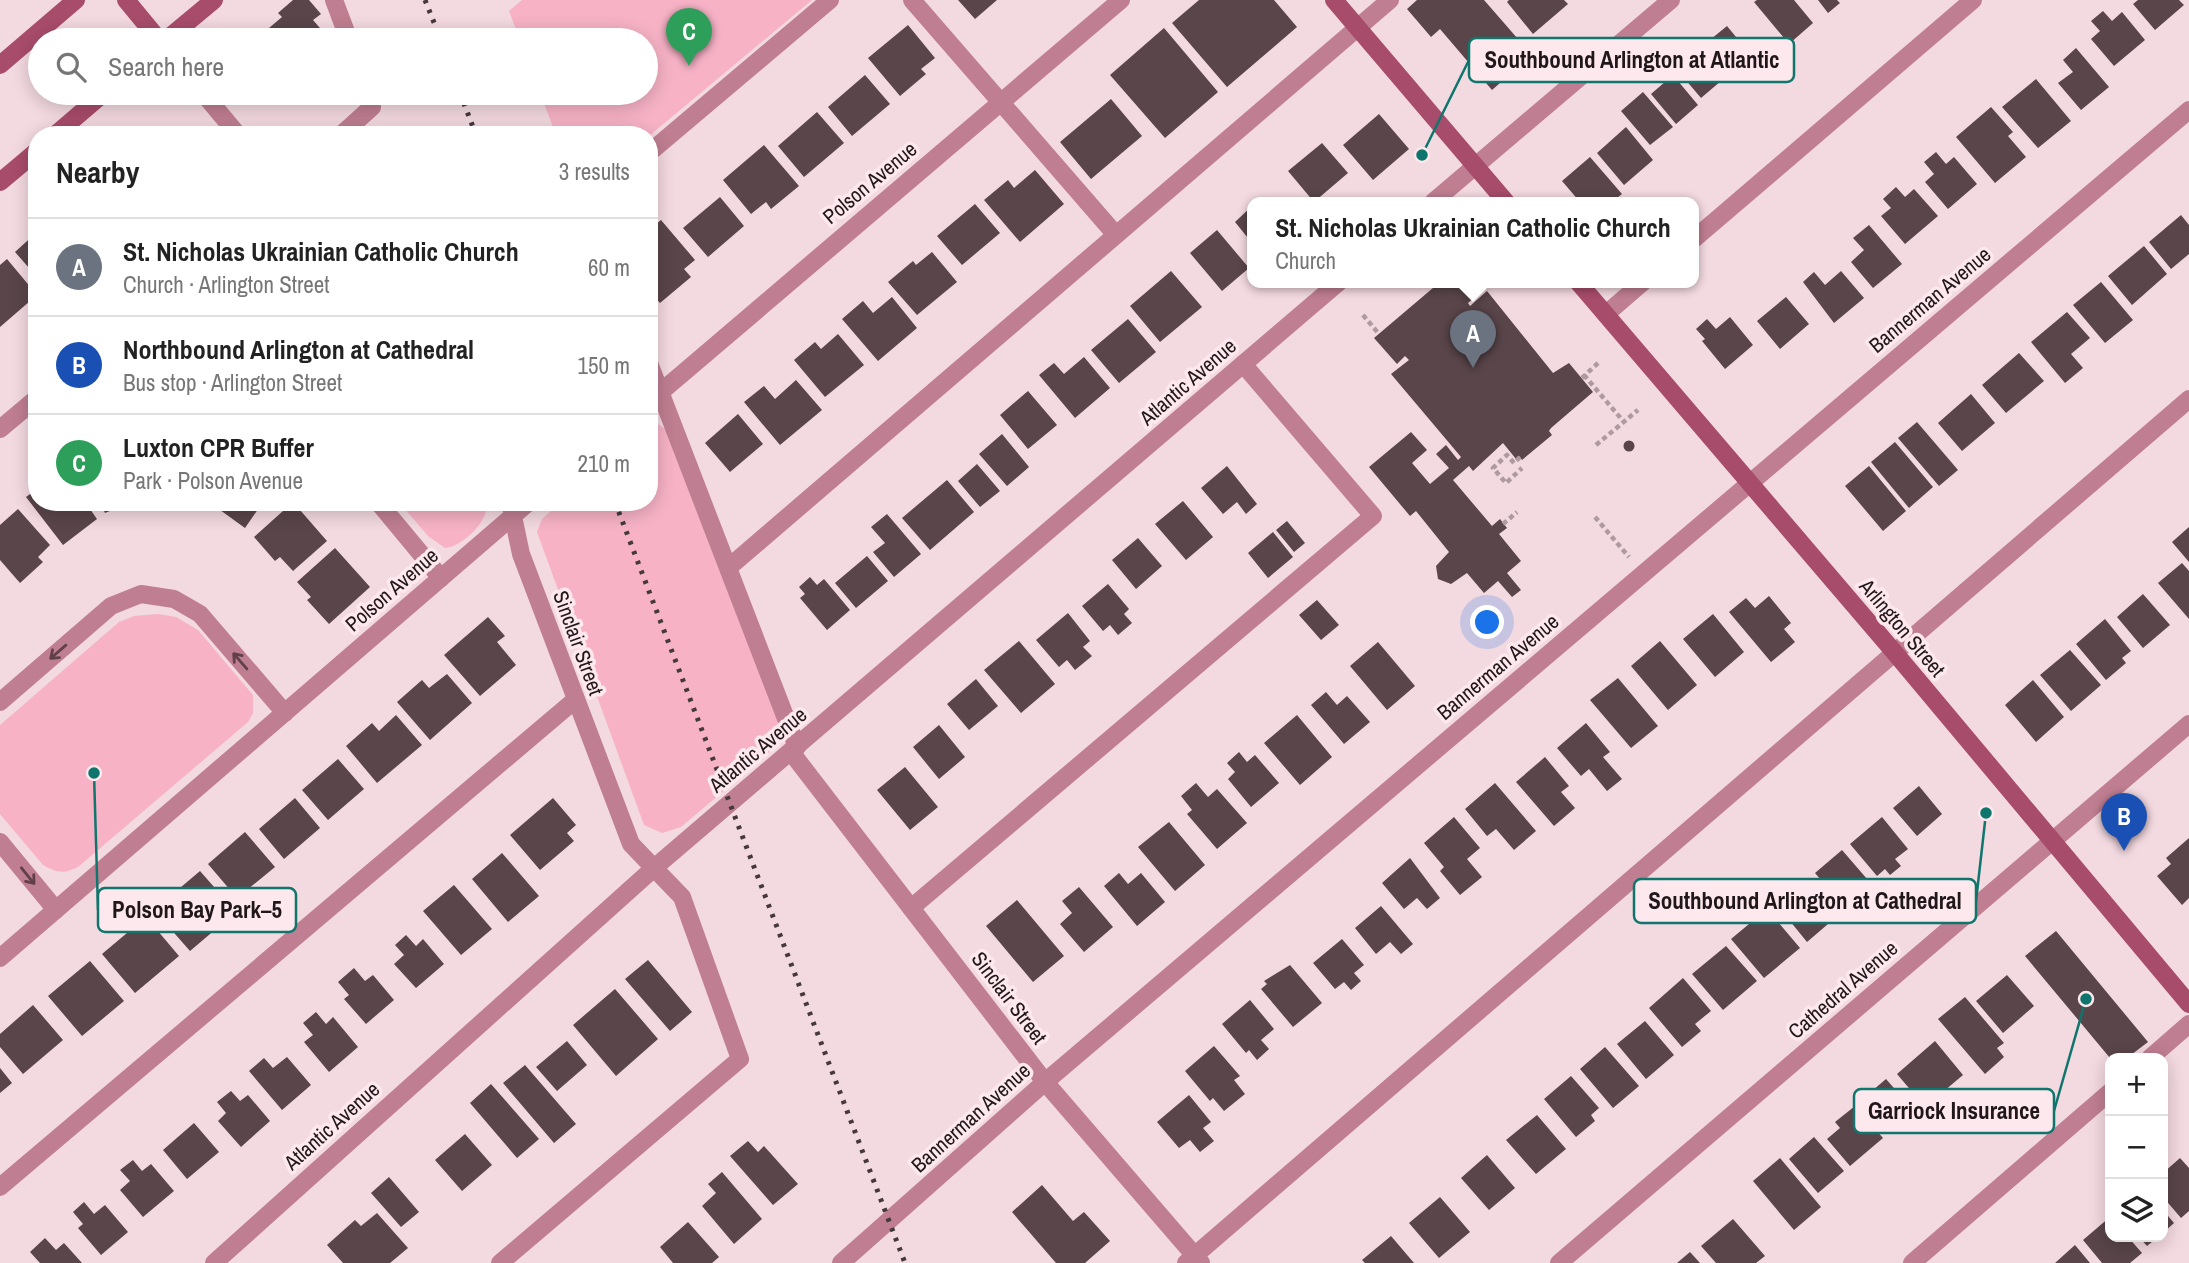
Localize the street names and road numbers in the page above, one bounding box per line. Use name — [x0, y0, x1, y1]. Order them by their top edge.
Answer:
street label: Polson Avenue — [816, 135, 923, 231]
street label: Bannerman Avenue — [1863, 240, 1997, 359]
street label: Atlantic Avenue — [1132, 332, 1242, 432]
street label: Polson Avenue — [339, 541, 444, 638]
street label: Arlington Street — [1852, 572, 1952, 683]
street label: Sinclair Street — [546, 587, 611, 699]
street label: Bannerman Avenue — [1431, 607, 1565, 726]
street label: Atlantic Avenue — [702, 700, 813, 800]
street label: Cathedral Avenue — [1782, 934, 1904, 1045]
street label: Sinclair Street — [965, 945, 1054, 1050]
street label: Bannerman Avenue — [905, 1056, 1036, 1179]
street label: Atlantic Avenue — [277, 1075, 386, 1177]

